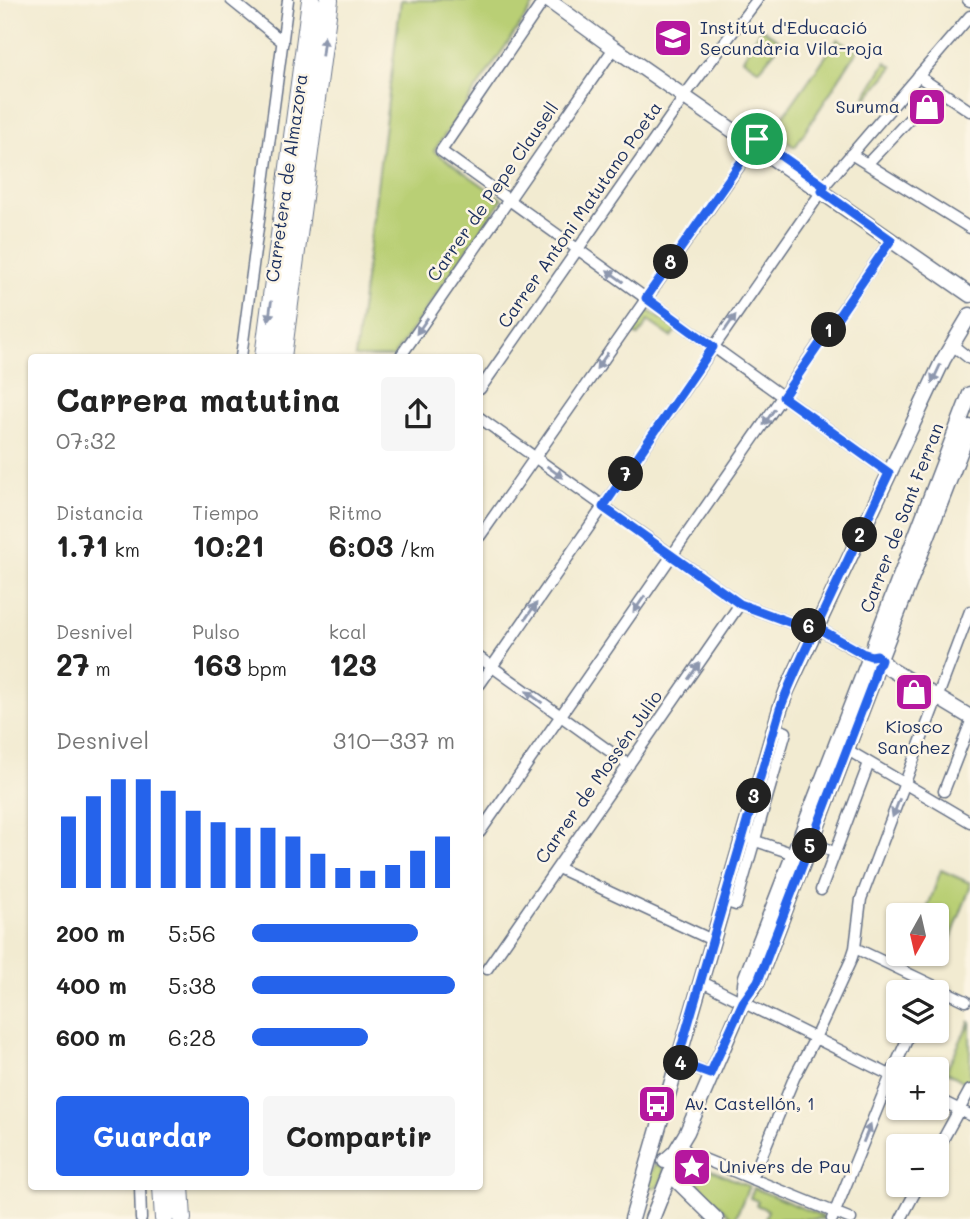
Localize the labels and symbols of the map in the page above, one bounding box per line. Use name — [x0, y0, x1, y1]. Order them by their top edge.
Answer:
place label: Institut d'Educació Secundària Vila-roja — [700, 15, 883, 60]
school or university icon: Institut d'Educació Secundària Vila-roja — [652, 17, 694, 59]
one-way arrow — [317, 35, 328, 57]
street label: Carretera de Almazora — [260, 72, 313, 284]
shop icon: Suruma — [906, 86, 948, 128]
place label: Suruma — [836, 94, 900, 118]
street label: Carrer Antoni Matutano Poeta — [492, 96, 667, 332]
street label: Carrer de Pepe Clausell — [421, 97, 563, 286]
pin — [727, 109, 787, 169]
pin: 8 — [654, 244, 688, 280]
one-way arrow — [606, 269, 624, 283]
one-way arrow — [264, 300, 275, 322]
pin: 1 — [812, 312, 846, 348]
one-way arrow — [723, 314, 737, 332]
one-way arrow — [415, 317, 429, 335]
one-way arrow — [595, 352, 609, 370]
one-way arrow — [931, 364, 942, 384]
one-way arrow — [762, 408, 776, 426]
street label: Carrer de Sant Ferran — [854, 419, 948, 616]
pin: 7 — [608, 456, 644, 491]
one-way arrow — [546, 465, 564, 479]
pin: 2 — [842, 518, 878, 552]
one-way arrow — [632, 595, 646, 613]
one-way arrow — [524, 602, 538, 620]
pin: 6 — [792, 608, 826, 644]
one-way arrow — [687, 662, 701, 680]
shop icon: Kiosco Sanchez — [893, 671, 935, 713]
street label: Carrer de Mossén Julio — [529, 685, 667, 868]
one-way arrow — [525, 690, 543, 704]
place label: Kiosco Sanchez — [877, 714, 951, 759]
pin: 3 — [736, 778, 772, 814]
one-way arrow — [890, 797, 901, 818]
pin: 5 — [792, 828, 828, 864]
north arrow — [886, 903, 948, 966]
pin: 4 — [664, 1046, 698, 1080]
bus stop icon: Av. Castellón, 1 — [636, 1083, 678, 1125]
place label: Av. Castellón, 1 — [684, 1091, 815, 1115]
one-way arrow — [861, 1123, 873, 1143]
place icon: Univers de Pau — [671, 1146, 713, 1188]
place label: Univers de Pau — [719, 1154, 851, 1178]

